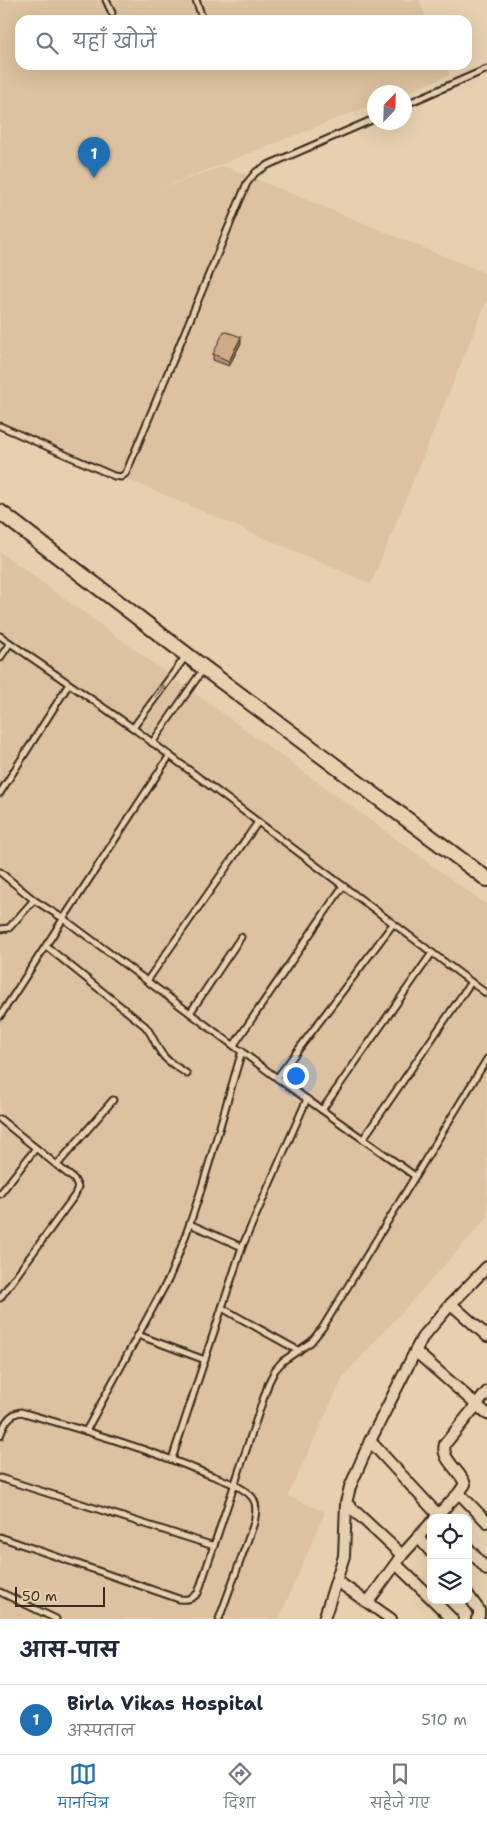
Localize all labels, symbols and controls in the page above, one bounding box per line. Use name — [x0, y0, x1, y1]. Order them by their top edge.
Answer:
search box — [15, 15, 472, 70]
icon: search — [33, 29, 61, 57]
text: यहाँ खोजें — [73, 29, 156, 54]
north arrow — [367, 85, 412, 130]
pin: 1 — [78, 137, 110, 178]
one-way arrow — [155, 685, 165, 699]
your location — [283, 1063, 309, 1089]
map controls — [427, 1514, 472, 1604]
button: locate — [427, 1514, 472, 1559]
button: layers — [427, 1559, 472, 1604]
scale bar — [15, 1584, 105, 1607]
text: 50 m — [22, 1587, 57, 1605]
text: आस-पास — [20, 1636, 118, 1664]
text: Birla Vikas Hospital — [67, 1691, 263, 1716]
text: 1 — [32, 1709, 40, 1730]
text: 510 m — [421, 1709, 467, 1730]
text: अस्पताल — [67, 1720, 135, 1741]
tab: मानचित्र — [57, 1760, 109, 1819]
tab: दिशा — [224, 1760, 255, 1819]
tab: सहेजे गए — [370, 1760, 430, 1819]

